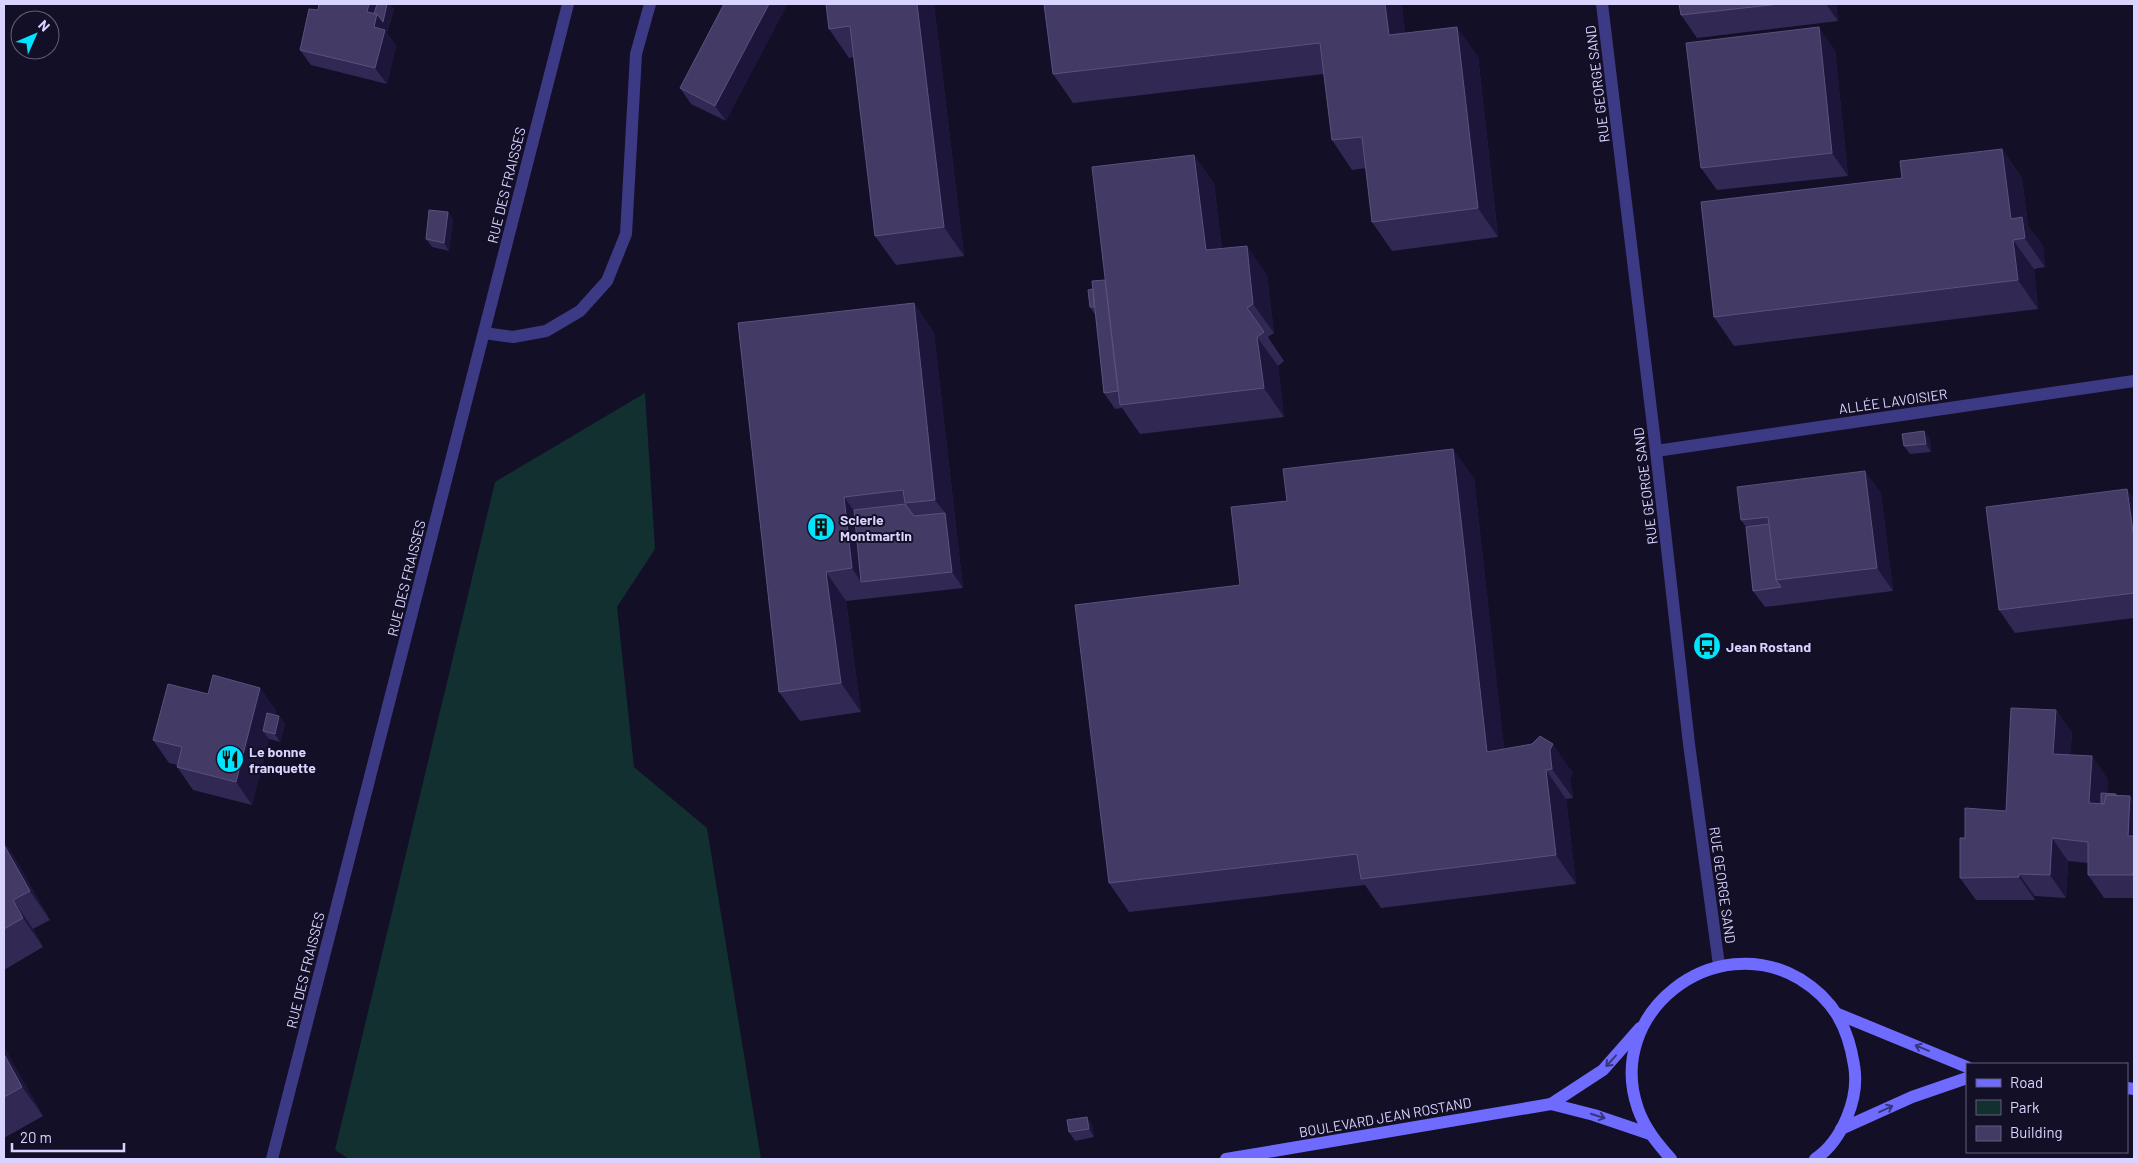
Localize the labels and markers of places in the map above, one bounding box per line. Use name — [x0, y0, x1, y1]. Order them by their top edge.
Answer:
place label: Scierie Montmartin — [840, 511, 912, 544]
building icon: Scierie Montmartin — [806, 512, 836, 542]
bus stop icon: Jean Rostand — [1692, 631, 1722, 661]
place label: Jean Rostand — [1726, 638, 1811, 655]
place label: Le bonne franquette — [249, 743, 316, 776]
restaurant icon: Le bonne franquette — [215, 744, 245, 774]

